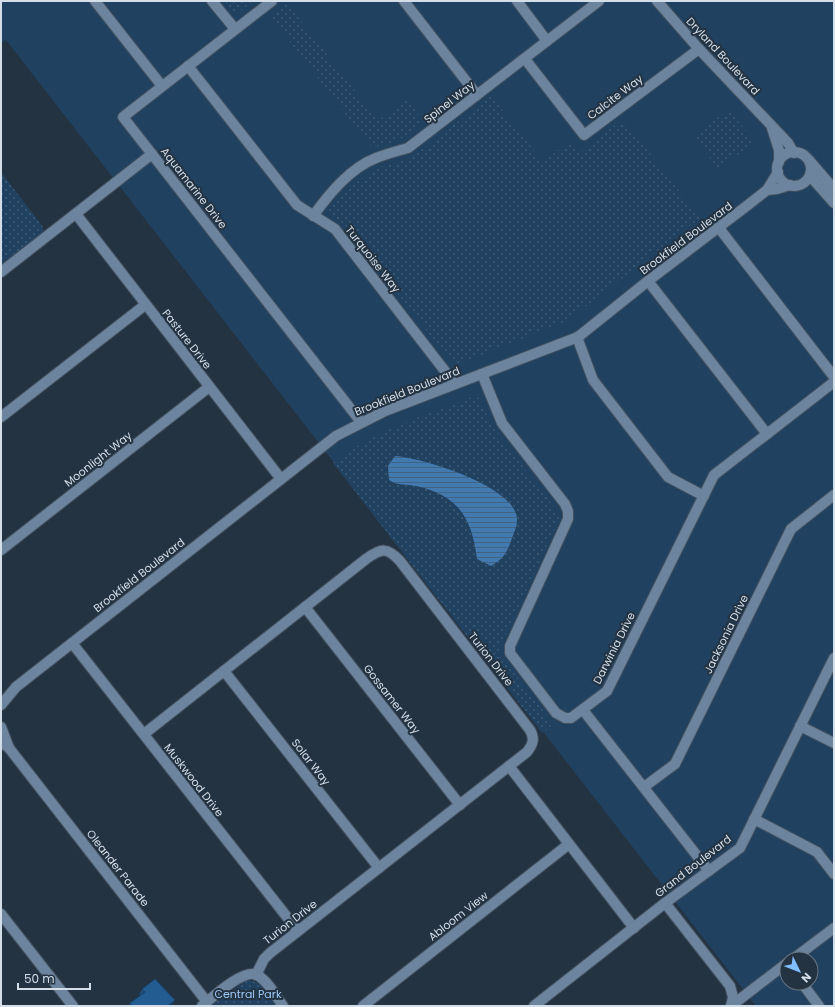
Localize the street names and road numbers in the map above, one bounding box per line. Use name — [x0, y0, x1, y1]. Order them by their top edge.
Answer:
street label: Dryland Boulevard — [683, 14, 763, 98]
street label: Calcite Way — [584, 70, 647, 123]
street label: Spinel Way — [420, 77, 478, 127]
street label: Aquamarine Drive — [157, 144, 231, 232]
street label: Brookfield Boulevard — [636, 198, 736, 278]
street label: Turquoise Way — [342, 222, 405, 297]
street label: Pasture Drive — [159, 306, 216, 372]
street label: Brookfield Boulevard — [352, 363, 462, 419]
street label: Moonlight Way — [61, 427, 136, 490]
street label: Brookfield Boulevard — [90, 534, 188, 616]
street label: Jacksonia Drive — [700, 592, 752, 676]
street label: Darwinia Drive — [589, 609, 639, 687]
street label: Turion Drive — [465, 629, 517, 689]
street label: Gossamer Way — [360, 661, 425, 738]
street label: Solar Way — [288, 735, 335, 789]
street label: Muskwood Drive — [160, 740, 228, 820]
street label: Oleander Parade — [83, 826, 153, 910]
street label: Grand Boulevard — [651, 831, 735, 901]
street label: Abloom View — [425, 888, 491, 944]
street label: Turion Drive — [260, 896, 320, 948]

